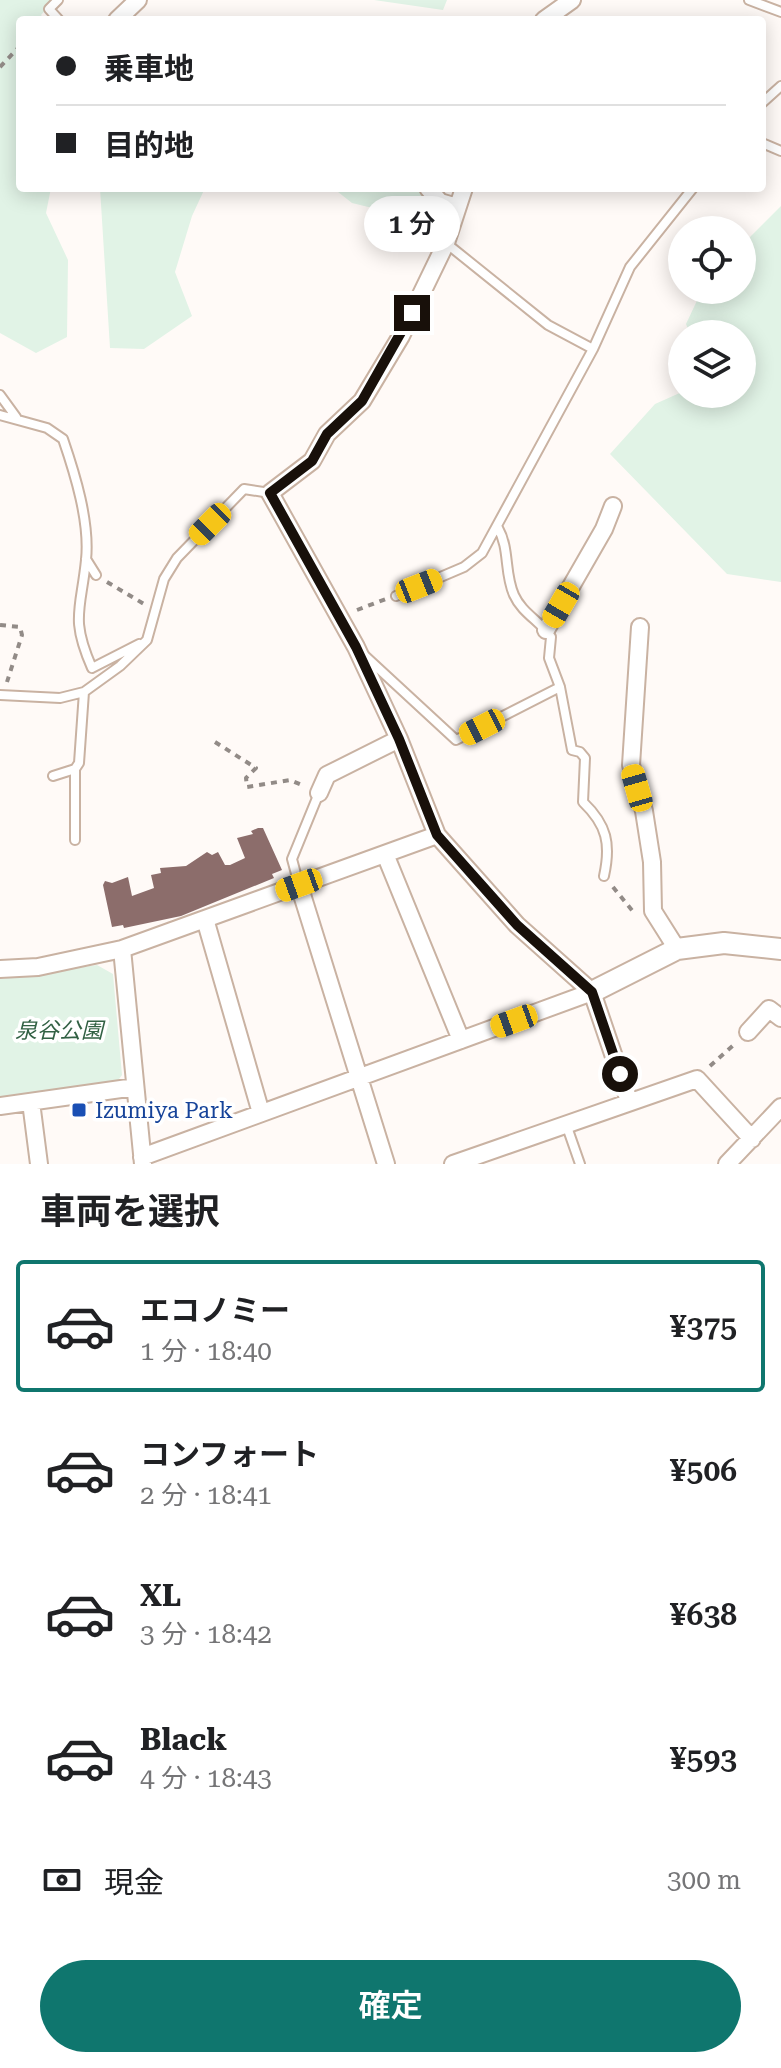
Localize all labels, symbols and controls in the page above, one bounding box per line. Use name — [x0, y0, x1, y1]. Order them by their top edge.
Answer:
text: 乗車地 — [104, 51, 194, 86]
text: 目的地 — [104, 128, 194, 163]
callout: 1 分 — [364, 197, 460, 253]
text: 1 分 — [388, 209, 436, 239]
map controls — [668, 216, 756, 408]
button: locate — [668, 216, 756, 304]
route end — [394, 295, 430, 331]
button: layers — [668, 320, 756, 408]
car — [185, 499, 235, 549]
car — [392, 566, 446, 606]
car — [539, 578, 583, 632]
car — [455, 705, 509, 749]
car — [619, 762, 655, 814]
car — [272, 866, 326, 904]
car — [487, 1002, 541, 1040]
park label: 泉谷公園 — [15, 1018, 106, 1043]
route start — [602, 1056, 638, 1092]
place label: Izumiya Park — [95, 1098, 233, 1123]
marker: Izumiya Park — [70, 1101, 88, 1119]
text: 車両を選択 — [40, 1191, 220, 1233]
icon: car — [44, 1290, 116, 1362]
text: エコノミー — [140, 1293, 290, 1328]
text: ¥375 — [670, 1309, 737, 1344]
text: 1 分 · 18:40 — [140, 1336, 272, 1366]
icon: car — [44, 1434, 116, 1506]
text: コンフォート — [140, 1437, 319, 1472]
text: ¥506 — [670, 1453, 737, 1488]
text: 2 分 · 18:41 — [140, 1480, 272, 1510]
icon: car — [44, 1578, 116, 1650]
text: XL — [140, 1578, 181, 1613]
text: ¥638 — [670, 1597, 737, 1632]
text: 3 分 · 18:42 — [140, 1619, 272, 1649]
icon: car — [44, 1722, 116, 1794]
text: Black — [140, 1722, 227, 1757]
text: ¥593 — [670, 1741, 737, 1776]
text: 4 分 · 18:43 — [140, 1763, 272, 1793]
icon: cash — [40, 1858, 84, 1902]
text: 現金 — [104, 1865, 164, 1900]
text: 300 m — [667, 1865, 741, 1895]
button: 確定 — [40, 1960, 741, 2052]

